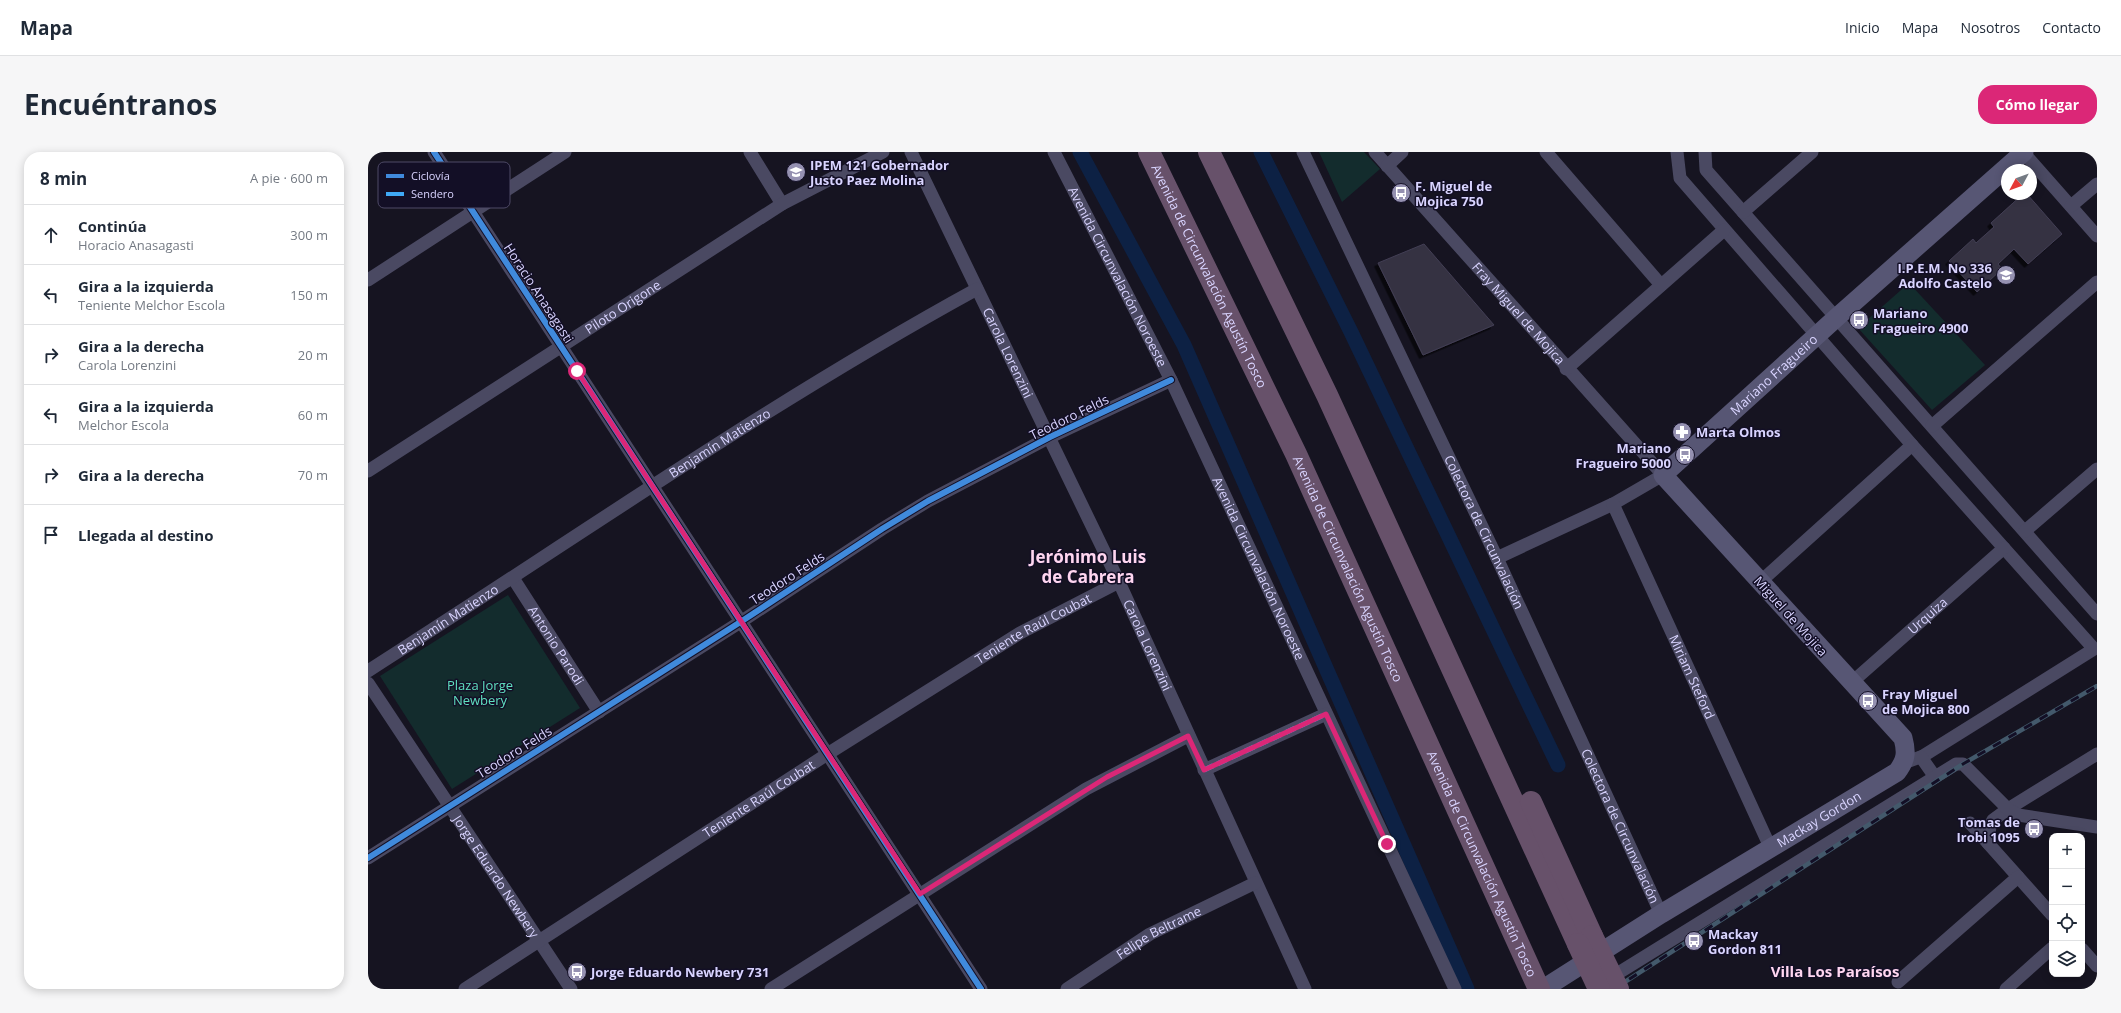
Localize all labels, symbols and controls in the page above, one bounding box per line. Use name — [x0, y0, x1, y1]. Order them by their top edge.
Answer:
text: Mapa — [20, 15, 73, 41]
text: Inicio — [1845, 18, 1880, 37]
text: Mapa — [1902, 18, 1938, 37]
text: Nosotros — [1960, 18, 2020, 37]
text: Contacto — [2042, 18, 2101, 37]
text: Encuéntranos — [24, 85, 217, 123]
button: Cómo llegar — [1978, 85, 2097, 124]
place label: IPEM 121 Gobernador Justo Paez Molina — [809, 156, 949, 189]
school or university icon: IPEM 121 Gobernador Justo Paez Molina — [785, 161, 807, 183]
street label: Avenida de Circunvalación Agustín Tosco — [1147, 161, 1272, 391]
legend — [378, 162, 510, 208]
north arrow — [2001, 164, 2037, 200]
text: 8 min — [40, 167, 87, 190]
text: Ciclovía — [411, 168, 450, 183]
text: A pie · 600 m — [250, 169, 328, 187]
place label: F. Miguel de Mojica 750 — [1415, 177, 1493, 210]
bus stop icon: F. Miguel de Mojica 750 — [1390, 182, 1412, 204]
street label: Avenida Circunvalación Noroeste — [1064, 183, 1172, 370]
text: Sendero — [411, 186, 454, 201]
text: Continúa — [78, 216, 147, 236]
icon: ahead — [40, 224, 62, 246]
text: 300 m — [290, 226, 328, 244]
text: Horacio Anasagasti — [78, 236, 194, 254]
street label: Horacio Anasagasti — [500, 240, 578, 346]
street label: Fray Miguel de Mojica — [1468, 258, 1569, 368]
place label: I.P.E.M. No 336 Adolfo Castelo — [1897, 259, 1993, 292]
school or university icon: I.P.E.M. No 336 Adolfo Castelo — [1995, 264, 2017, 286]
text: Gira a la izquierda — [78, 276, 214, 296]
street label: Piloto Origone — [581, 276, 664, 338]
icon: left — [40, 284, 62, 306]
text: 150 m — [290, 286, 328, 304]
text: Teniente Melchor Escola — [78, 296, 225, 314]
place label: Mariano Fragueiro 4900 — [1873, 304, 1969, 337]
street label: Carola Lorenzini — [979, 305, 1038, 401]
bus stop icon: Mariano Fragueiro 4900 — [1848, 309, 1870, 331]
street label: Mariano Fragueiro — [1726, 330, 1821, 419]
text: Gira a la derecha — [78, 336, 204, 356]
icon: right — [40, 344, 62, 366]
text: 20 m — [298, 346, 328, 364]
text: Carola Lorenzini — [78, 356, 176, 374]
route start — [568, 362, 586, 380]
street label: Teodoro Felds — [1026, 390, 1112, 444]
text: Gira a la izquierda — [78, 396, 214, 416]
icon: left — [40, 404, 62, 426]
street label: Benjamín Matienzo — [665, 404, 774, 482]
text: 60 m — [298, 406, 328, 424]
text: Melchor Escola — [78, 416, 169, 434]
pharmacy icon: Marta Olmos — [1671, 421, 1693, 443]
place label: Marta Olmos — [1696, 423, 1780, 441]
place label: Mariano Fragueiro 5000 — [1576, 439, 1671, 472]
bus stop icon: Mariano Fragueiro 5000 — [1674, 444, 1696, 466]
street label: Colectora de Circunvalación — [1440, 452, 1528, 612]
street label: Avenida de Circunvalación Agustín Tosco — [1289, 453, 1407, 685]
icon: right — [40, 464, 62, 486]
text: Gira a la derecha — [78, 465, 204, 485]
text: 70 m — [298, 466, 328, 484]
street label: Avenida Circunvalación Noroeste — [1208, 474, 1309, 663]
icon: arrive — [40, 524, 62, 546]
text: Llegada al destino — [78, 525, 213, 545]
district label: Jerónimo Luis de Cabrera — [1028, 545, 1146, 588]
street label: Teodoro Felds — [746, 547, 828, 609]
street label: Miguel de Mojica — [1750, 572, 1832, 660]
street label: Benjamín Matienzo — [394, 580, 502, 659]
street label: Teniente Raúl Coubat — [972, 589, 1094, 668]
street label: Urquiza — [1904, 593, 1951, 638]
street label: Carola Lorenzini — [1119, 597, 1176, 694]
street label: Antonio Parodi — [524, 602, 588, 688]
street label: Miriam Steford — [1665, 632, 1719, 722]
park label: Plaza Jorge Newbery — [447, 676, 513, 709]
place label: Fray Miguel de Mojica 800 — [1882, 685, 1970, 718]
bus stop icon: Fray Miguel de Mojica 800 — [1857, 690, 1879, 712]
street label: Teodoro Felds — [473, 722, 555, 782]
street label: Colectora de Circunvalación — [1577, 746, 1664, 906]
street label: Avenida de Circunvalación Agustín Tosco — [1423, 748, 1541, 980]
street label: Teniente Raúl Coubat — [699, 755, 818, 842]
street label: Mackay Gordon — [1773, 787, 1864, 851]
street label: Jorge Eduardo Newbery — [448, 810, 544, 942]
place label: Tomas de Irobi 1095 — [1956, 813, 2020, 846]
bus stop icon: Tomas de Irobi 1095 — [2023, 818, 2045, 840]
map controls — [2049, 833, 2085, 977]
button: + — [2049, 833, 2085, 869]
route end — [1378, 835, 1396, 853]
button: − — [2049, 869, 2085, 905]
street label: Felipe Beltrame — [1113, 901, 1204, 963]
button: locate — [2049, 905, 2085, 941]
place label: Mackay Gordon 811 — [1708, 925, 1782, 958]
bus stop icon: Mackay Gordon 811 — [1683, 930, 1705, 952]
button: layers — [2049, 941, 2085, 977]
bus stop icon: Jorge Eduardo Newbery 731 — [566, 961, 588, 983]
district label: Villa Los Paraísos — [1771, 961, 1899, 981]
place label: Jorge Eduardo Newbery 731 — [590, 963, 769, 981]

